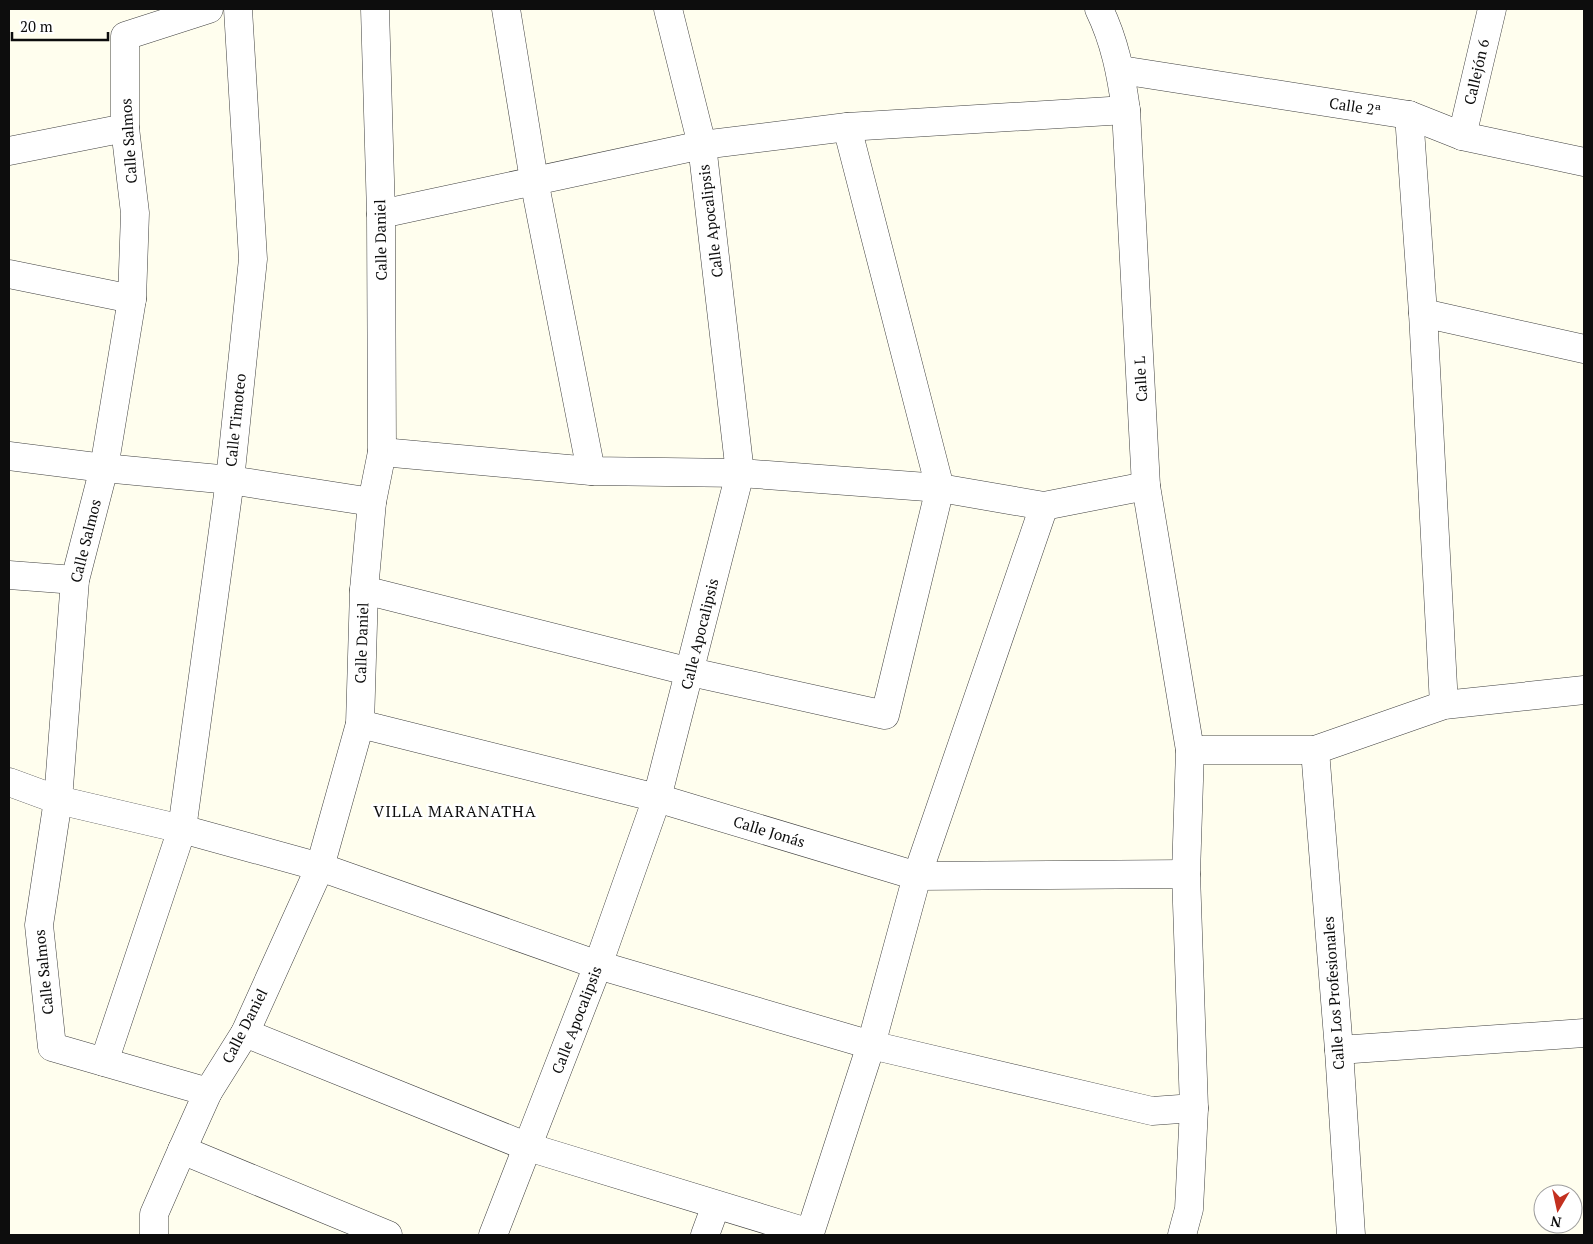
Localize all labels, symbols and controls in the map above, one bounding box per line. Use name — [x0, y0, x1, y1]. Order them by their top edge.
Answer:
scale bar — [12, 10, 109, 42]
text: 20 m — [20, 16, 53, 36]
street label: Callejón 6 — [1459, 37, 1493, 107]
street label: Calle 2ª — [1328, 92, 1382, 120]
street label: Calle Salmos — [115, 98, 141, 184]
street label: Calle Apocalipsis — [693, 163, 727, 279]
street label: Calle Daniel — [369, 199, 391, 281]
street label: Calle L — [1129, 356, 1151, 402]
street label: Calle Timoteo — [220, 372, 250, 468]
street label: Calle Salmos — [65, 497, 105, 585]
street label: Calle Apocalipsis — [676, 576, 722, 691]
street label: Calle Daniel — [350, 602, 372, 684]
district label: VILLA MARANATHA — [373, 800, 537, 822]
street label: Calle Jonás — [731, 811, 808, 851]
street label: Calle Los Profesionales — [1318, 916, 1348, 1071]
street label: Calle Salmos — [29, 929, 57, 1016]
street label: Calle Apocalipsis — [546, 963, 606, 1076]
street label: Calle Daniel — [217, 985, 271, 1066]
north arrow — [1533, 1184, 1583, 1234]
text: N — [1549, 1212, 1563, 1233]

